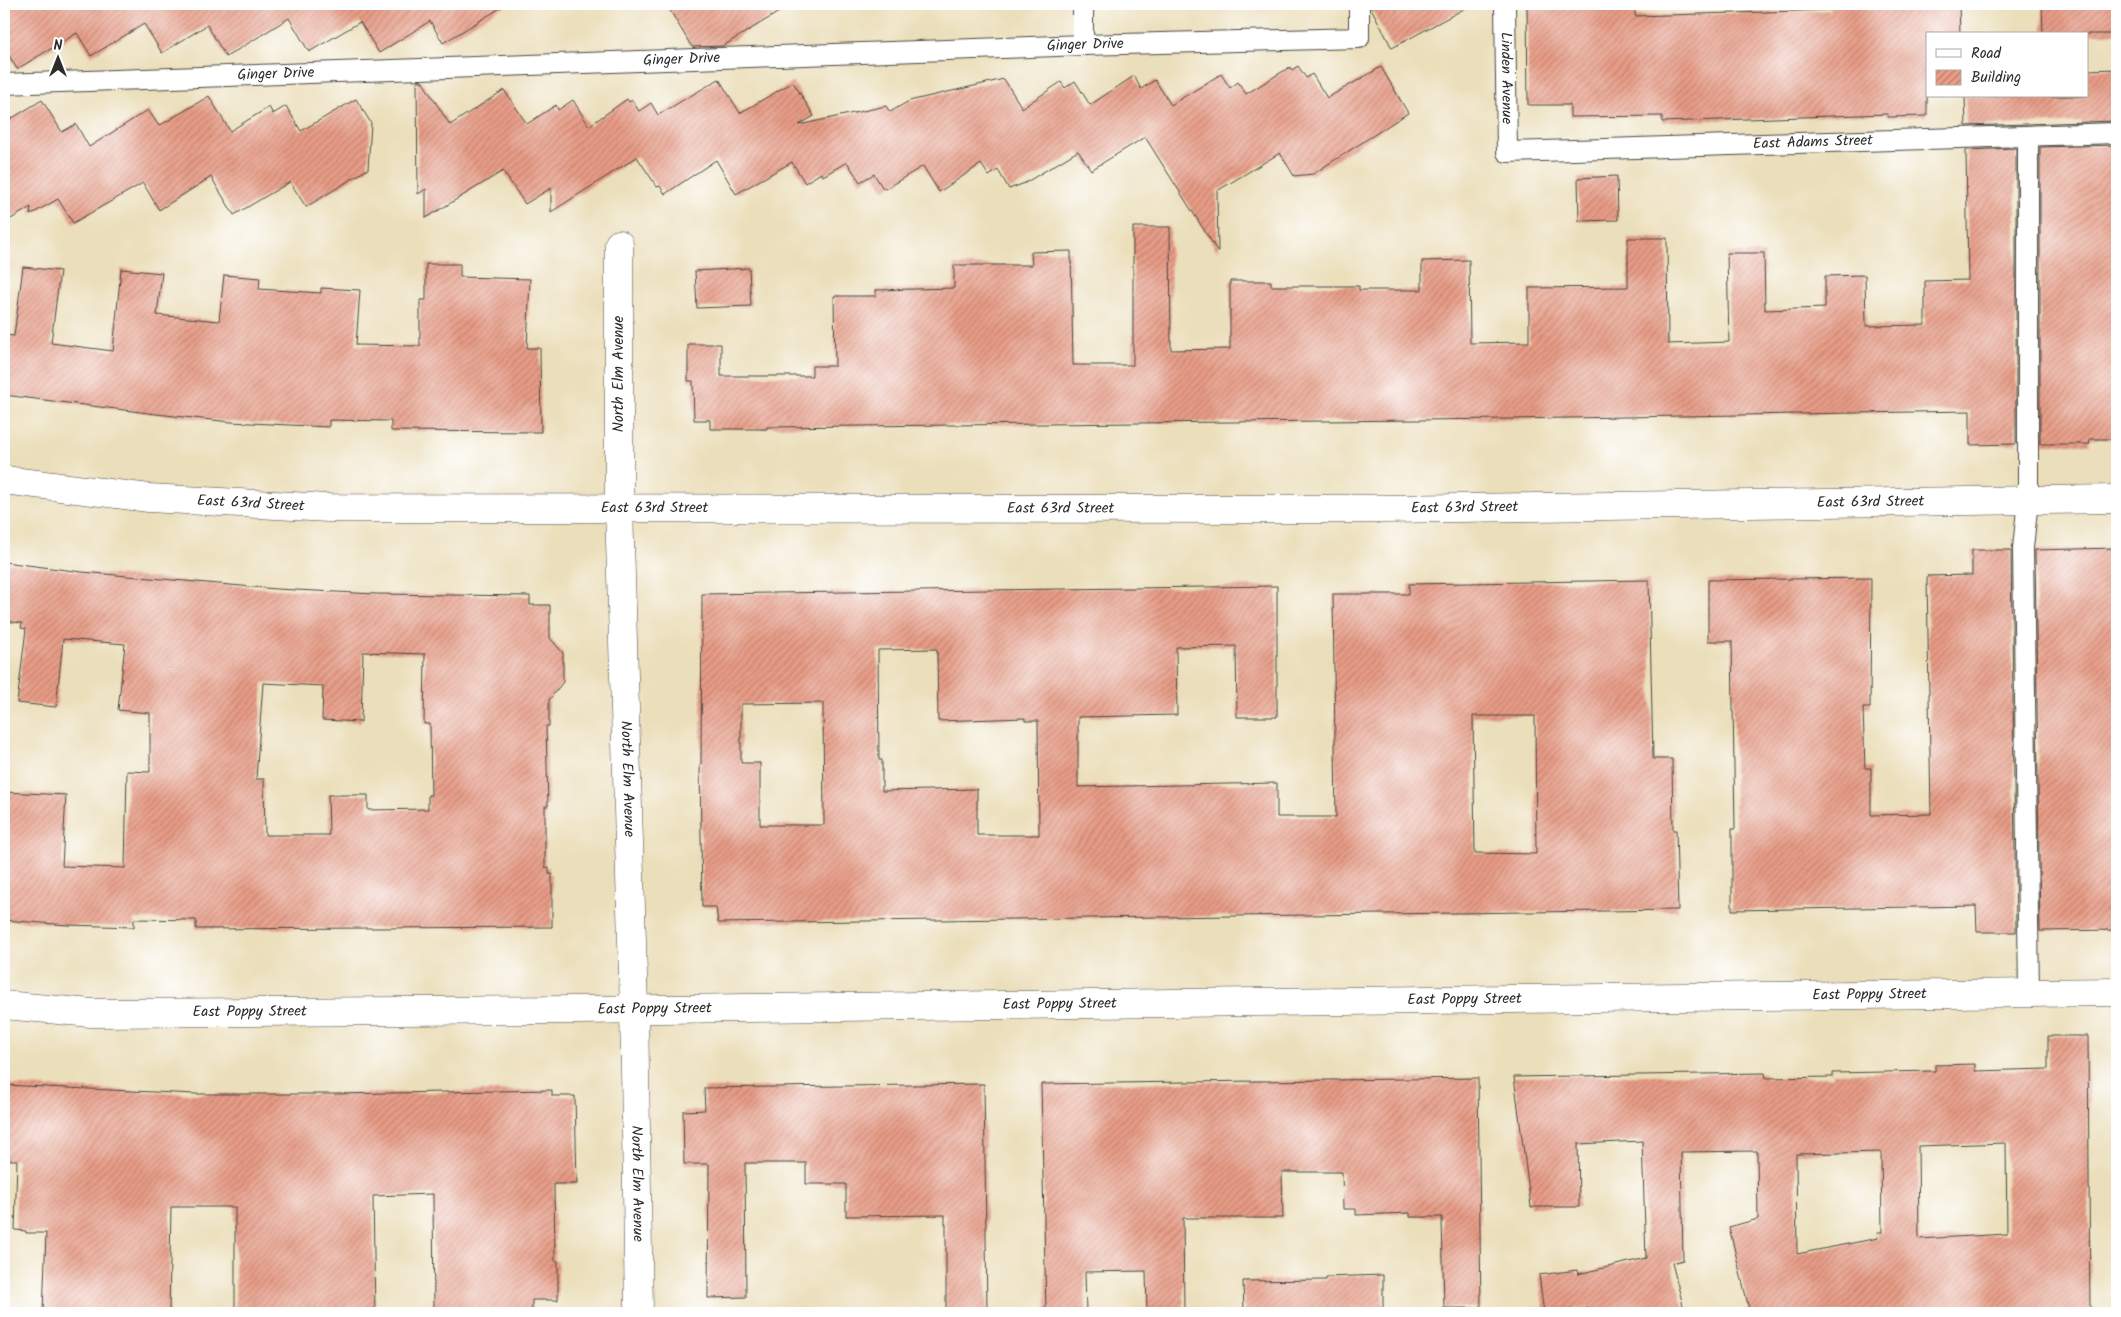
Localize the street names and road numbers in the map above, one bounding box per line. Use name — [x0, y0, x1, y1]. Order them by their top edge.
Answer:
street label: Ginger Drive — [1046, 32, 1124, 58]
street label: Linden Avenue — [1493, 32, 1519, 125]
street label: Ginger Drive — [643, 46, 721, 73]
street label: Ginger Drive — [237, 61, 315, 88]
street label: East Adams Street — [1752, 129, 1873, 156]
street label: North Elm Avenue — [607, 316, 631, 432]
street label: East 63rd Street — [196, 489, 305, 519]
street label: East 63rd Street — [1817, 490, 1925, 515]
street label: East 63rd Street — [1411, 495, 1519, 521]
street label: East 63rd Street — [601, 496, 709, 520]
street label: East 63rd Street — [1007, 497, 1115, 521]
street label: North Elm Avenue — [613, 720, 641, 838]
street label: East Poppy Street — [1812, 982, 1927, 1008]
street label: East Poppy Street — [1407, 987, 1522, 1012]
street label: East Poppy Street — [1002, 992, 1117, 1017]
street label: East Poppy Street — [597, 996, 712, 1022]
street label: East Poppy Street — [192, 1000, 307, 1024]
street label: North Elm Avenue — [624, 1125, 650, 1242]

